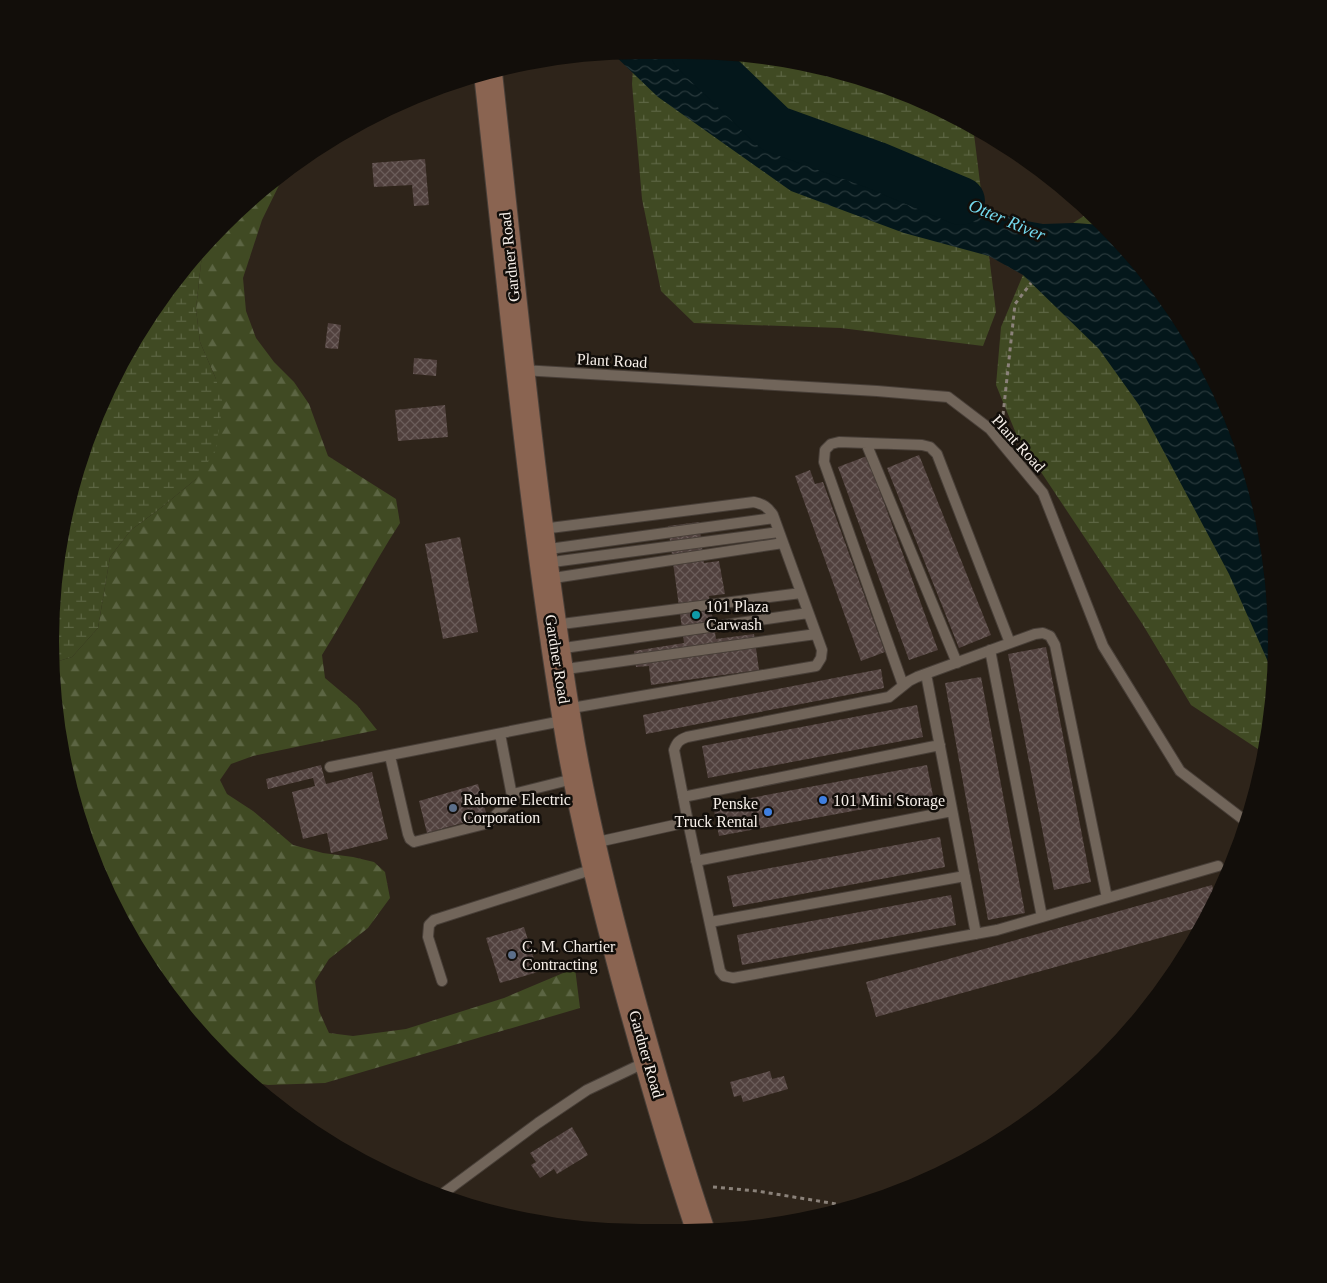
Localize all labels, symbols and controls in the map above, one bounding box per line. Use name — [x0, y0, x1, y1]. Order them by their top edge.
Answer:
water label: Otter River — [966, 195, 1049, 246]
street label: Gardner Road — [496, 211, 523, 303]
street label: Plant Road — [576, 350, 648, 371]
street label: Plant Road — [989, 411, 1049, 475]
place label: 101 Plaza Carwash — [706, 598, 769, 633]
marker: 101 Plaza Carwash — [690, 609, 702, 621]
street label: Gardner Road — [542, 613, 573, 705]
place label: Raborne Electric Corporation — [463, 791, 571, 827]
place label: 101 Mini Storage — [833, 792, 945, 810]
marker: 101 Mini Storage — [817, 794, 829, 806]
place label: Penske Truck Rental — [675, 795, 759, 830]
marker: Raborne Electric Corporation — [447, 802, 459, 814]
marker: Penske Truck Rental — [762, 806, 774, 818]
place label: C. M. Chartier Contracting — [522, 938, 616, 974]
marker: C. M. Chartier Contracting — [506, 949, 518, 961]
street label: Gardner Road — [626, 1008, 667, 1100]

